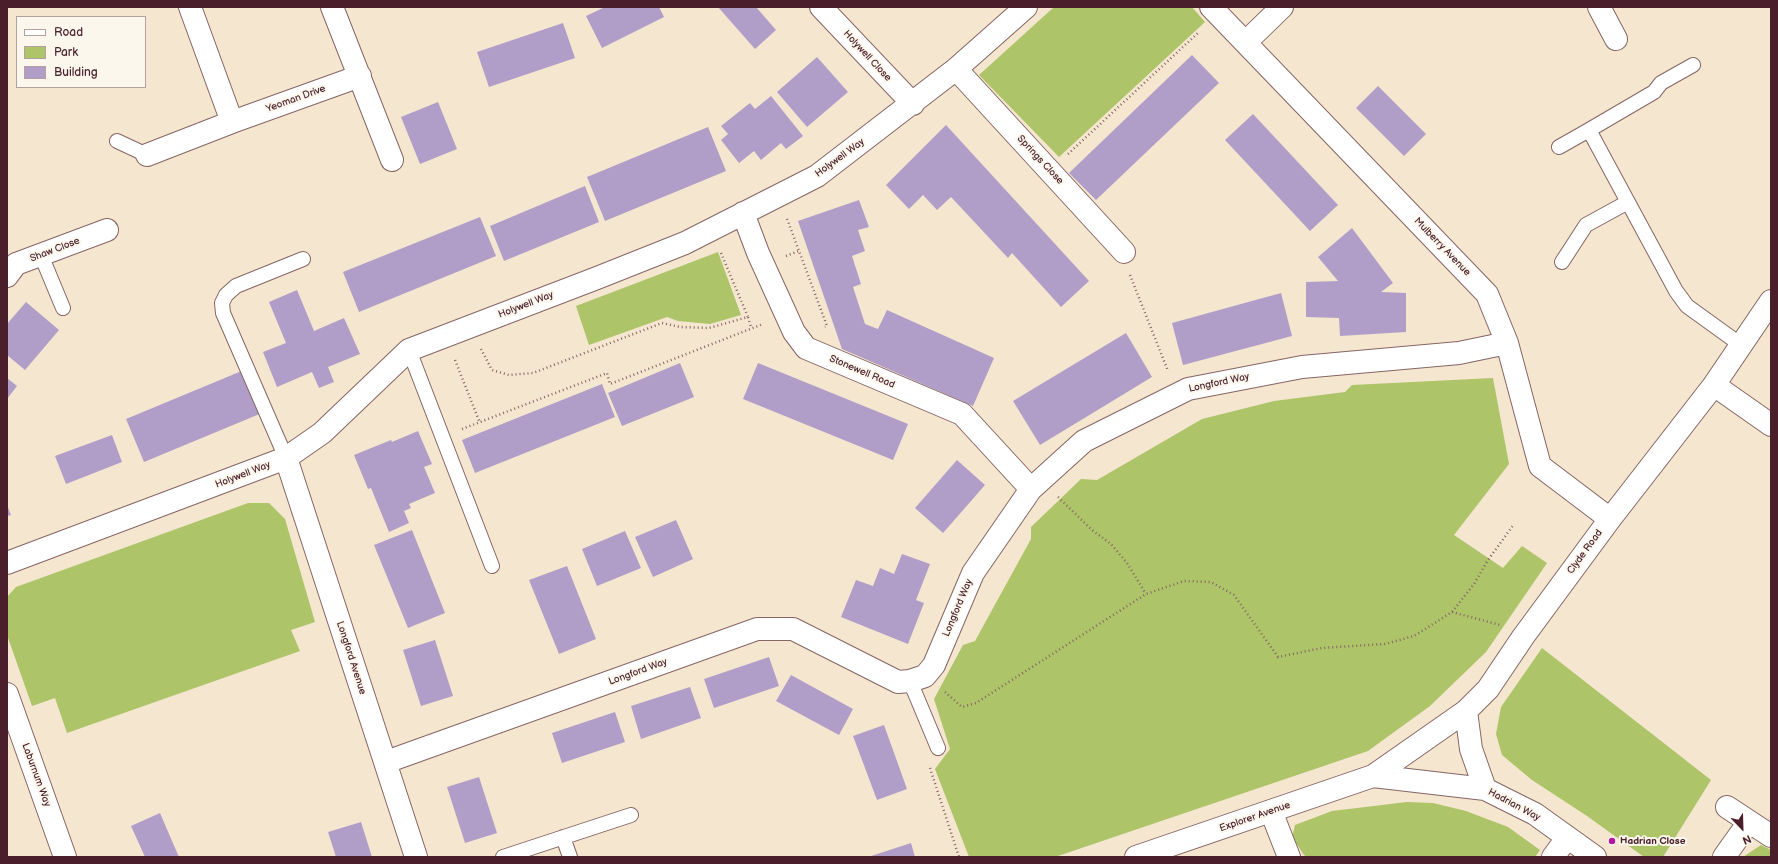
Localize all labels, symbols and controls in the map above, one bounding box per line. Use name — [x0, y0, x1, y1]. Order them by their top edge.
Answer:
legend — [16, 16, 146, 88]
text: Road — [54, 25, 83, 40]
street label: Holywell Close — [840, 28, 894, 84]
text: Park — [54, 45, 78, 60]
text: Building — [54, 65, 98, 80]
street label: Yeoman Drive — [265, 83, 327, 115]
street label: Springs Close — [1014, 133, 1066, 187]
street label: Holywell Way — [813, 136, 867, 180]
street label: Mulberry Avenue — [1411, 215, 1473, 279]
street label: Shaw Close — [28, 235, 82, 265]
street label: Holywell Way — [497, 289, 555, 321]
street label: Stonewell Road — [827, 353, 897, 391]
street label: Longford Way — [1188, 371, 1250, 395]
street label: Holywell Way — [214, 459, 272, 491]
street label: Clyde Road — [1565, 527, 1605, 577]
street label: Longford Way — [940, 577, 976, 639]
street label: Longford Avenue — [334, 620, 368, 696]
street label: Longford Way — [607, 656, 669, 688]
street label: Laburnum Way — [19, 742, 53, 808]
street label: Hadrian Way — [1486, 786, 1542, 824]
street label: Explorer Avenue — [1218, 799, 1292, 835]
north arrow — [1722, 808, 1762, 848]
text: N — [1741, 832, 1753, 847]
place label: Hadrian Close — [1620, 835, 1685, 847]
marker: Hadrian Close — [1607, 836, 1617, 846]

